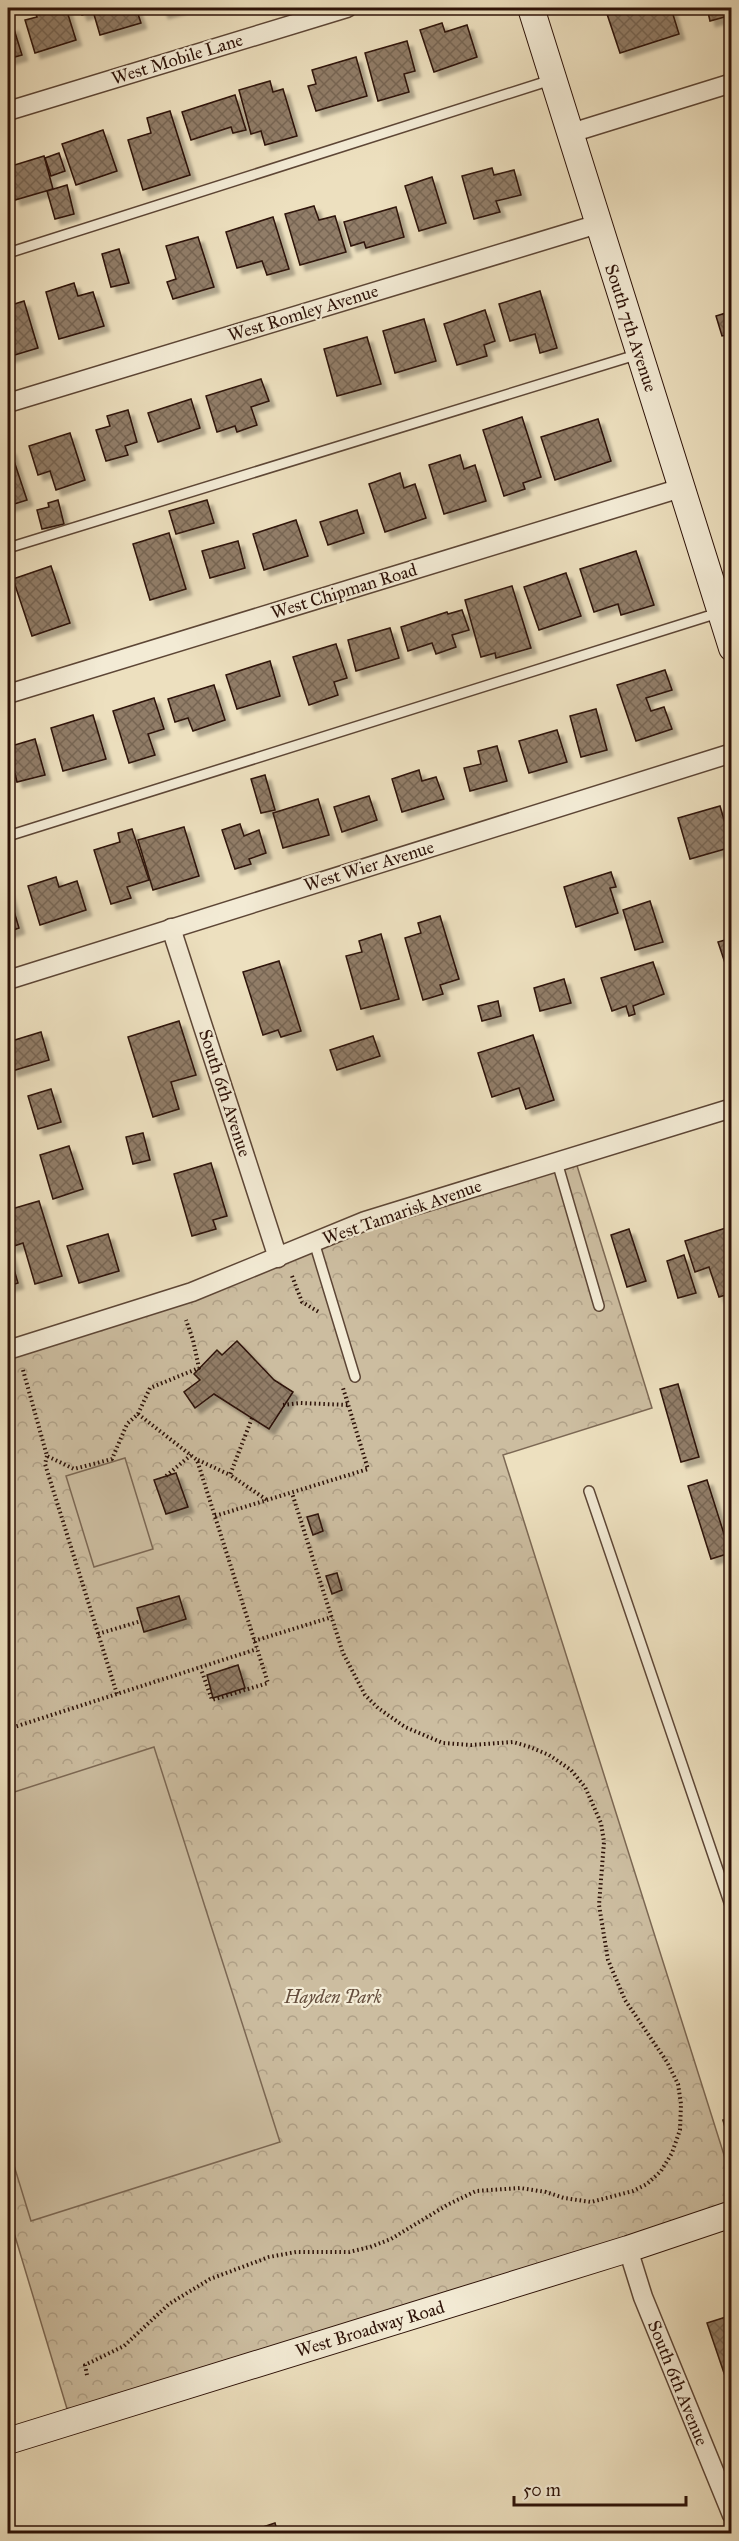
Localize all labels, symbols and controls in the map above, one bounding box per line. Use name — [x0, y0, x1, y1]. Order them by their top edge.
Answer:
street label: West Mobile Lane — [109, 29, 245, 89]
street label: South 7th Avenue — [600, 261, 662, 395]
street label: West Romley Avenue — [225, 280, 381, 346]
street label: West Chipman Road — [268, 558, 420, 624]
street label: West Wier Avenue — [301, 836, 437, 896]
street label: South 6th Avenue — [194, 1026, 256, 1160]
street label: West Tamarisk Avenue — [320, 1174, 484, 1250]
park label: Hayden Park — [283, 1986, 382, 2008]
street label: West Broadway Road — [293, 2296, 447, 2362]
street label: South 6th Avenue — [643, 2317, 713, 2449]
scale bar — [514, 2469, 686, 2507]
text: 50 m — [523, 2479, 561, 2501]

